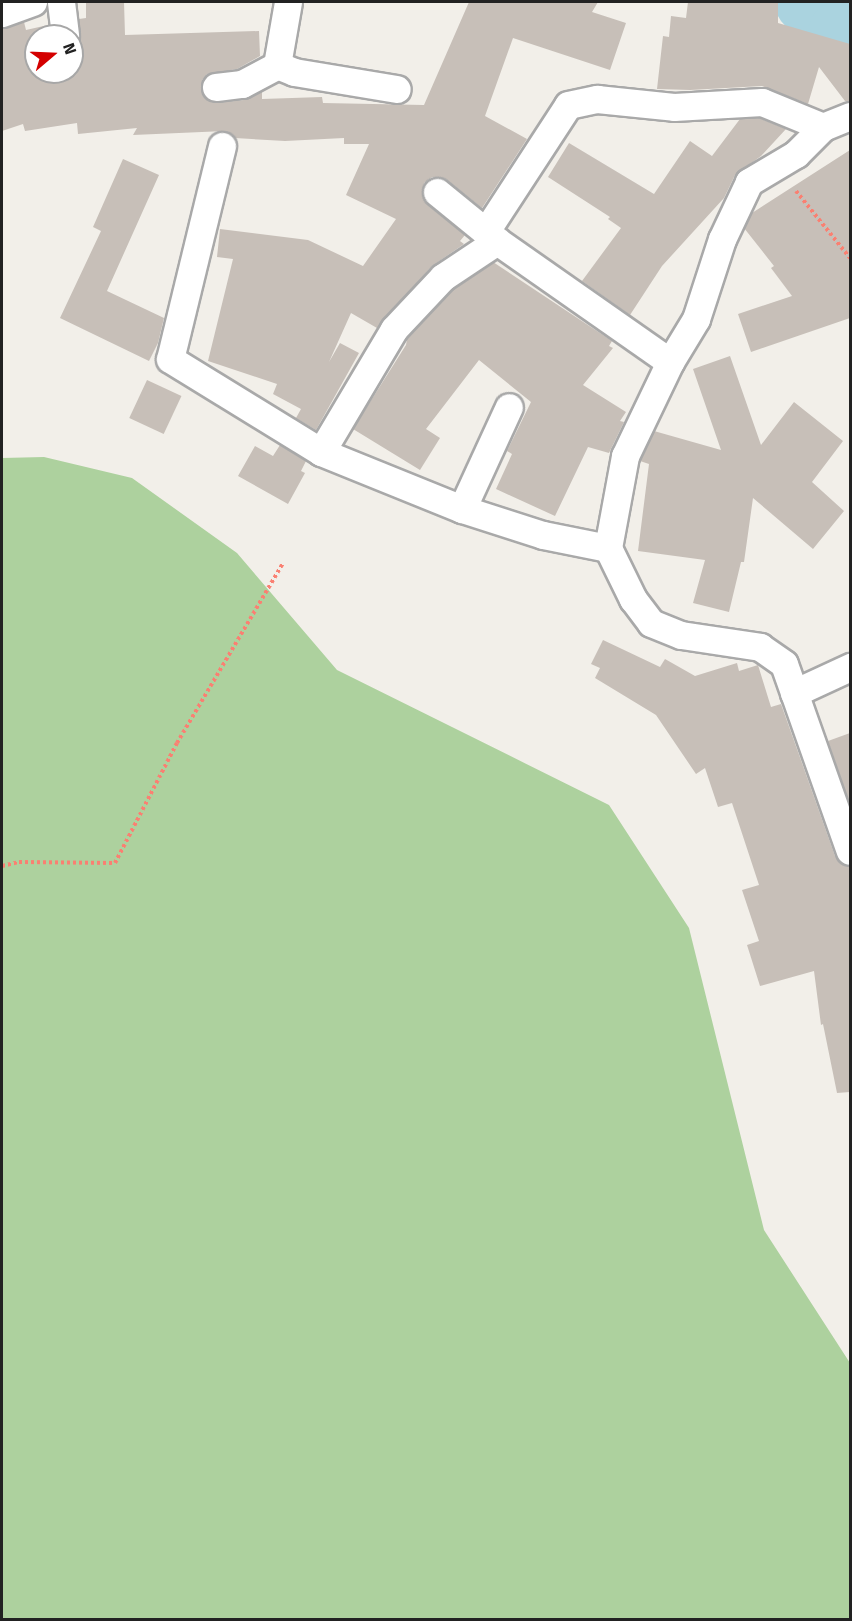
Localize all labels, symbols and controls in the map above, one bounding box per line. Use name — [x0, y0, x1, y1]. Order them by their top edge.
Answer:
north arrow — [24, 24, 84, 84]
text: N — [59, 41, 80, 57]

